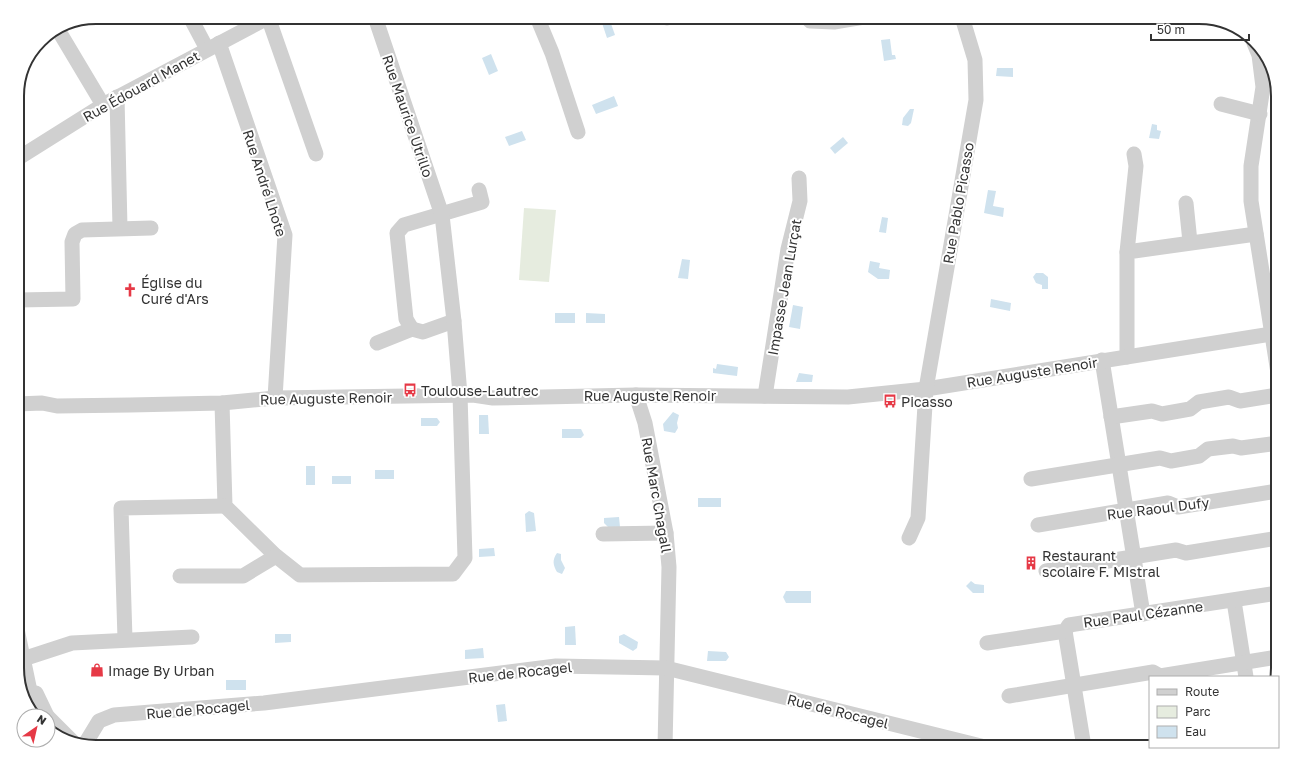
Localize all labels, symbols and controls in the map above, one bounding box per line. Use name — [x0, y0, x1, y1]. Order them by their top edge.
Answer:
scale bar — [1151, 16, 1249, 42]
text: 50 m — [1157, 22, 1185, 37]
street label: Rue Édouard Manet — [80, 47, 202, 125]
street label: Rue Maurice Utrillo — [379, 52, 437, 180]
street label: Rue André Lhote — [240, 127, 290, 239]
street label: Rue Pablo Picasso — [939, 141, 977, 265]
street label: Impasse Jean Lurçat — [764, 217, 804, 357]
place label: Église du Curé d'Ars — [141, 274, 209, 307]
church icon: Église du Curé d'Ars — [122, 282, 138, 298]
street label: Rue Auguste Renoir — [965, 353, 1099, 391]
bus stop icon: Toulouse-Lautrec — [402, 382, 418, 398]
place label: Toulouse-Lautrec — [421, 382, 539, 399]
street label: Rue Auguste Renoir — [584, 387, 717, 404]
street label: Rue Auguste Renoir — [260, 388, 393, 408]
bus stop icon: Picasso — [882, 393, 898, 409]
place label: Picasso — [901, 393, 953, 410]
street label: Rue Marc Chagall — [638, 436, 676, 554]
street label: Rue Raoul Dufy — [1106, 493, 1210, 523]
place label: Restaurant scolaire F. MIstral — [1042, 547, 1160, 580]
building icon: Restaurant scolaire F. MIstral — [1023, 555, 1039, 571]
street label: Rue Paul Cézanne — [1082, 597, 1204, 631]
street label: Rue de Rocagel — [467, 658, 573, 686]
shop icon: Image By Urban — [89, 662, 105, 678]
place label: Image By Urban — [108, 662, 214, 679]
legend — [1149, 676, 1279, 748]
text: Route — [1185, 684, 1219, 699]
street label: Rue de Rocagel — [785, 690, 891, 732]
street label: Rue de Rocagel — [145, 696, 251, 722]
text: Parc — [1185, 704, 1211, 719]
north arrow — [16, 708, 56, 748]
text: N — [35, 712, 49, 727]
text: Eau — [1185, 724, 1206, 739]

